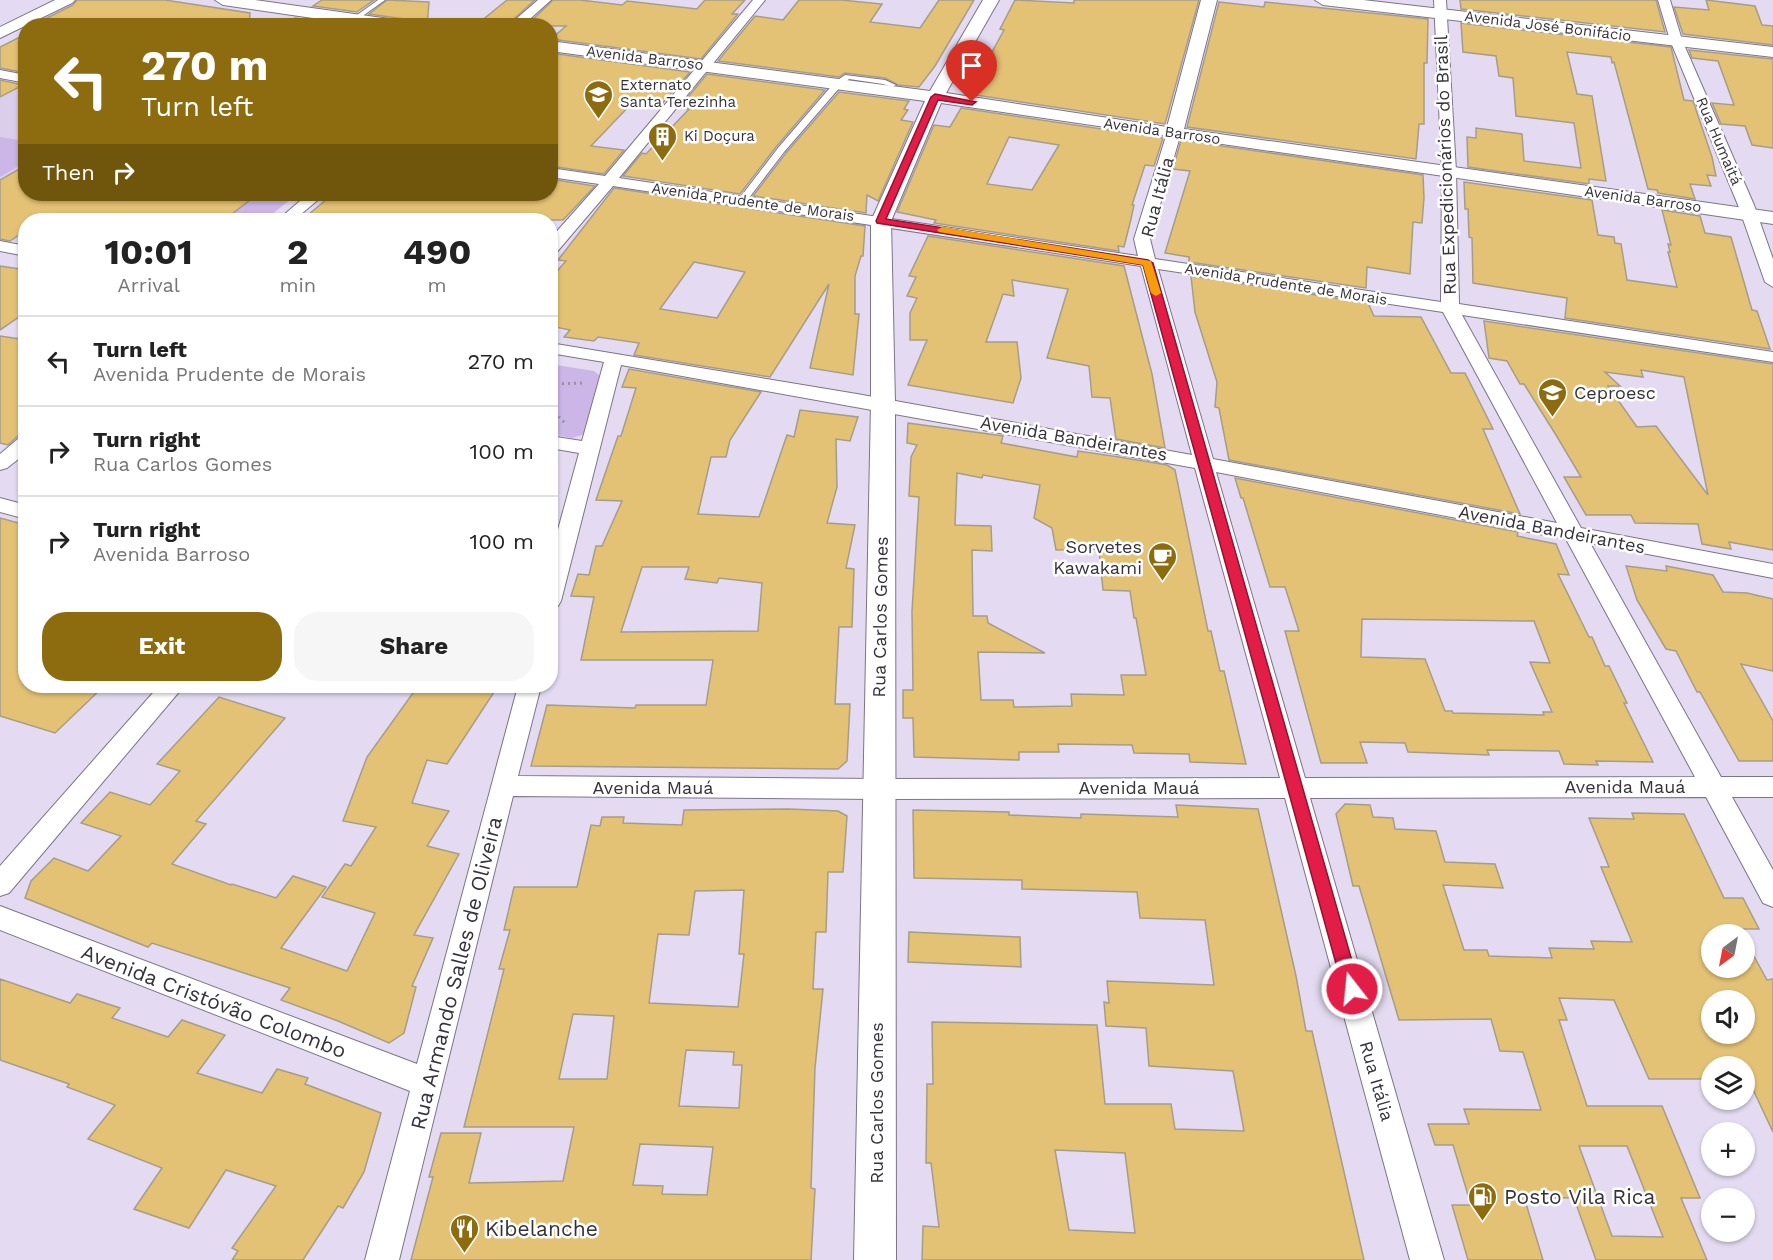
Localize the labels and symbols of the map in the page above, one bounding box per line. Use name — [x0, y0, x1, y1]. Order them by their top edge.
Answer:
street label: Avenida José Bonifácio — [1464, 7, 1632, 45]
street label: Rua Expedicionários do Brasil — [1430, 34, 1460, 295]
pin — [946, 40, 997, 102]
street label: Avenida Barroso — [585, 42, 705, 74]
place label: Externato Santa Terezinha — [620, 76, 736, 111]
school or university icon: Externato Santa Terezinha — [583, 78, 615, 120]
street label: Rua Humaitá — [1692, 94, 1746, 188]
street label: Avenida Barroso — [1102, 114, 1222, 148]
building icon: Ki Doçura — [647, 120, 679, 162]
place label: Ki Doçura — [684, 127, 755, 145]
street label: Rua Itália — [1136, 155, 1178, 239]
street label: Avenida Prudente de Morais — [650, 179, 856, 225]
street label: Avenida Barroso — [1583, 182, 1703, 216]
street label: Avenida Prudente de Morais — [1183, 259, 1389, 309]
school or university icon: Ceproesc — [1537, 376, 1569, 418]
place label: Ceproesc — [1574, 382, 1656, 403]
street label: Avenida Bandeirantes — [979, 411, 1169, 465]
street label: Avenida Bandeirantes — [1457, 501, 1647, 557]
street label: Rua Carlos Gomes — [868, 536, 892, 698]
place label: Sorvetes Kawakami — [1053, 536, 1142, 578]
cafe icon: Sorvetes Kawakami — [1147, 540, 1179, 582]
street label: Avenida Mauá — [1565, 776, 1685, 797]
street label: Avenida Mauá — [593, 777, 713, 798]
street label: Avenida Mauá — [1079, 777, 1199, 798]
street label: Rua Armando Salles de Oliveira — [405, 814, 507, 1132]
north arrow — [1701, 924, 1755, 978]
street label: Avenida Cristóvão Colombo — [78, 939, 350, 1063]
position arrow — [1320, 957, 1384, 1021]
street label: Rua Carlos Gomes — [866, 1022, 887, 1184]
street label: Rua Itália — [1356, 1039, 1398, 1123]
fuel station icon: Posto Vila Rica — [1467, 1180, 1499, 1222]
place label: Posto Vila Rica — [1504, 1184, 1656, 1209]
restaurant icon: Kibelanche — [448, 1212, 480, 1254]
place label: Kibelanche — [485, 1216, 598, 1241]

